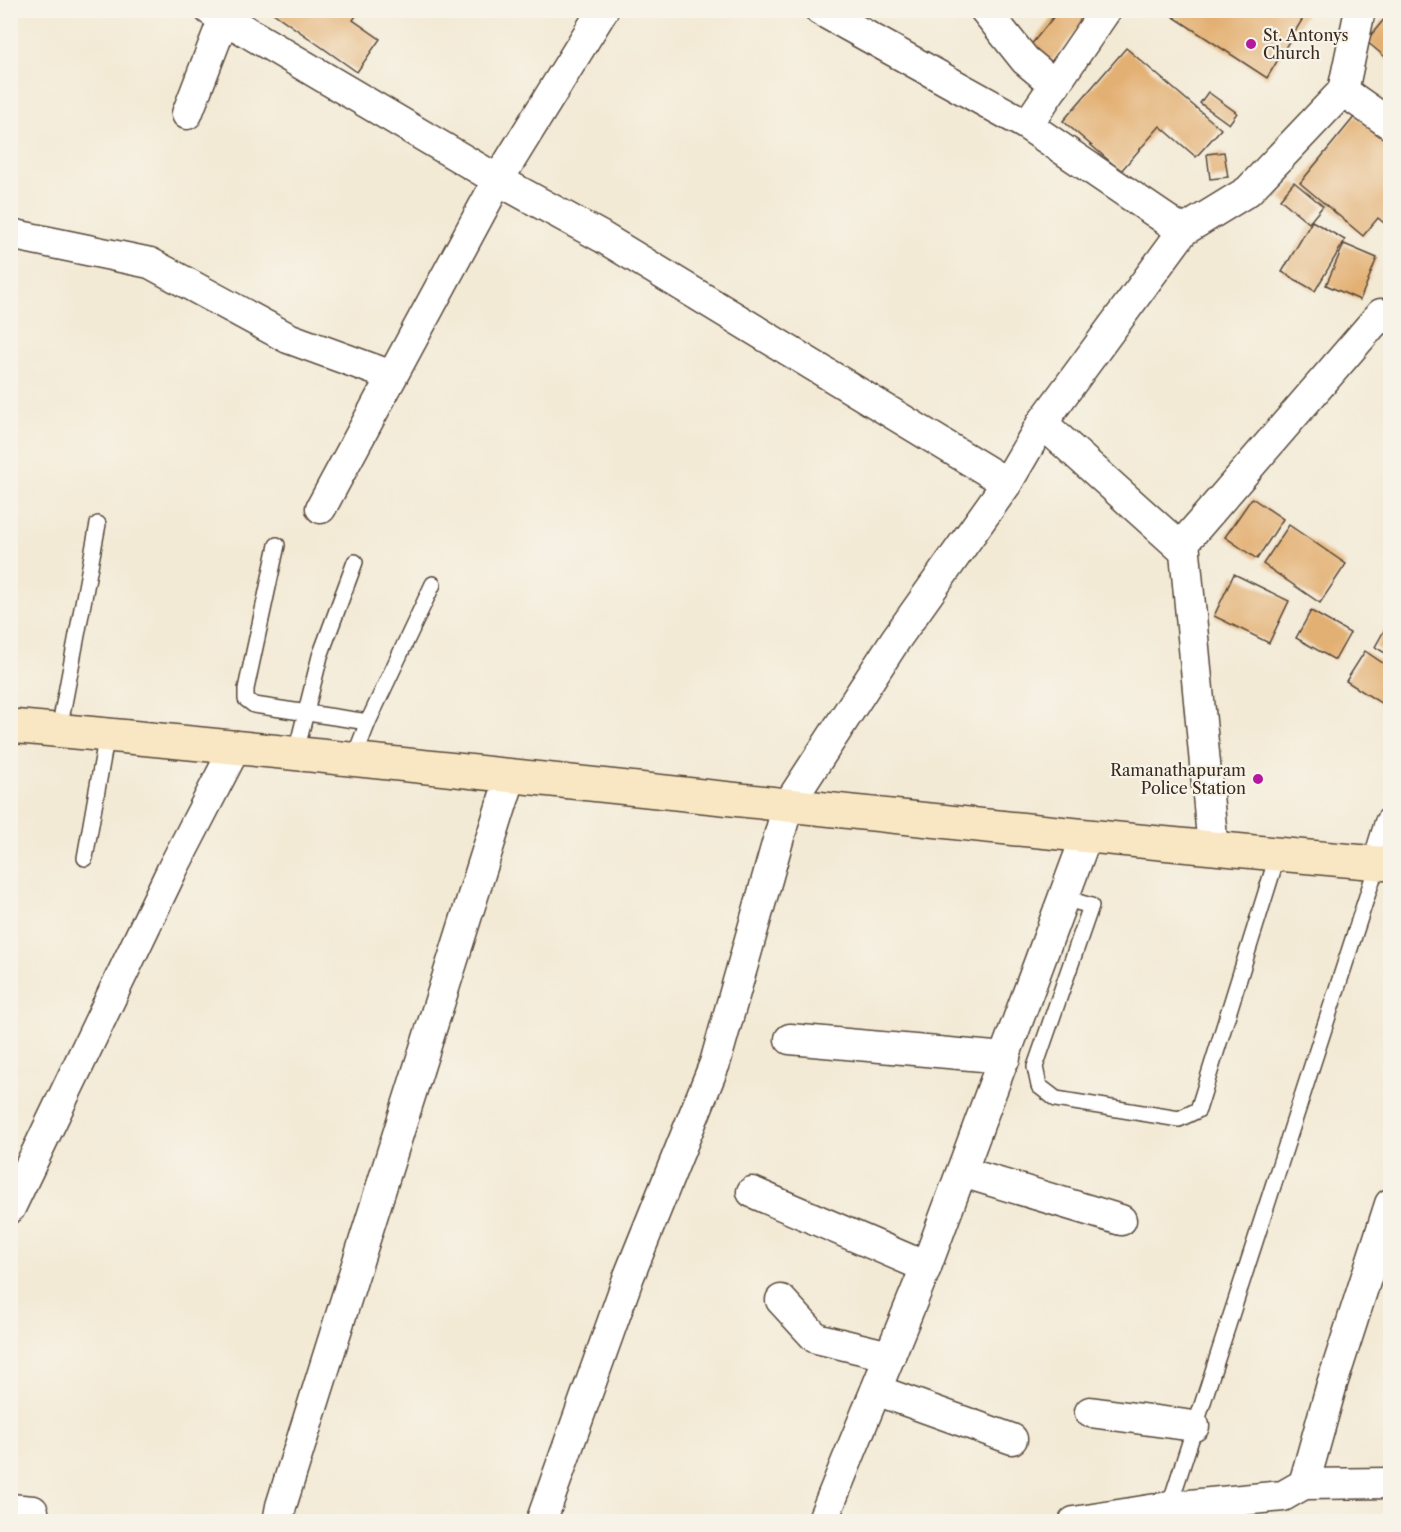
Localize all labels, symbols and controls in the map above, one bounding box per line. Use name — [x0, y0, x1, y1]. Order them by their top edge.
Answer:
place label: St. Antonys Church — [1263, 25, 1349, 63]
marker: St. Antonys Church — [1244, 37, 1258, 51]
place label: Ramanathapuram Police Station — [1110, 760, 1246, 798]
marker: Ramanathapuram Police Station — [1251, 772, 1265, 786]

